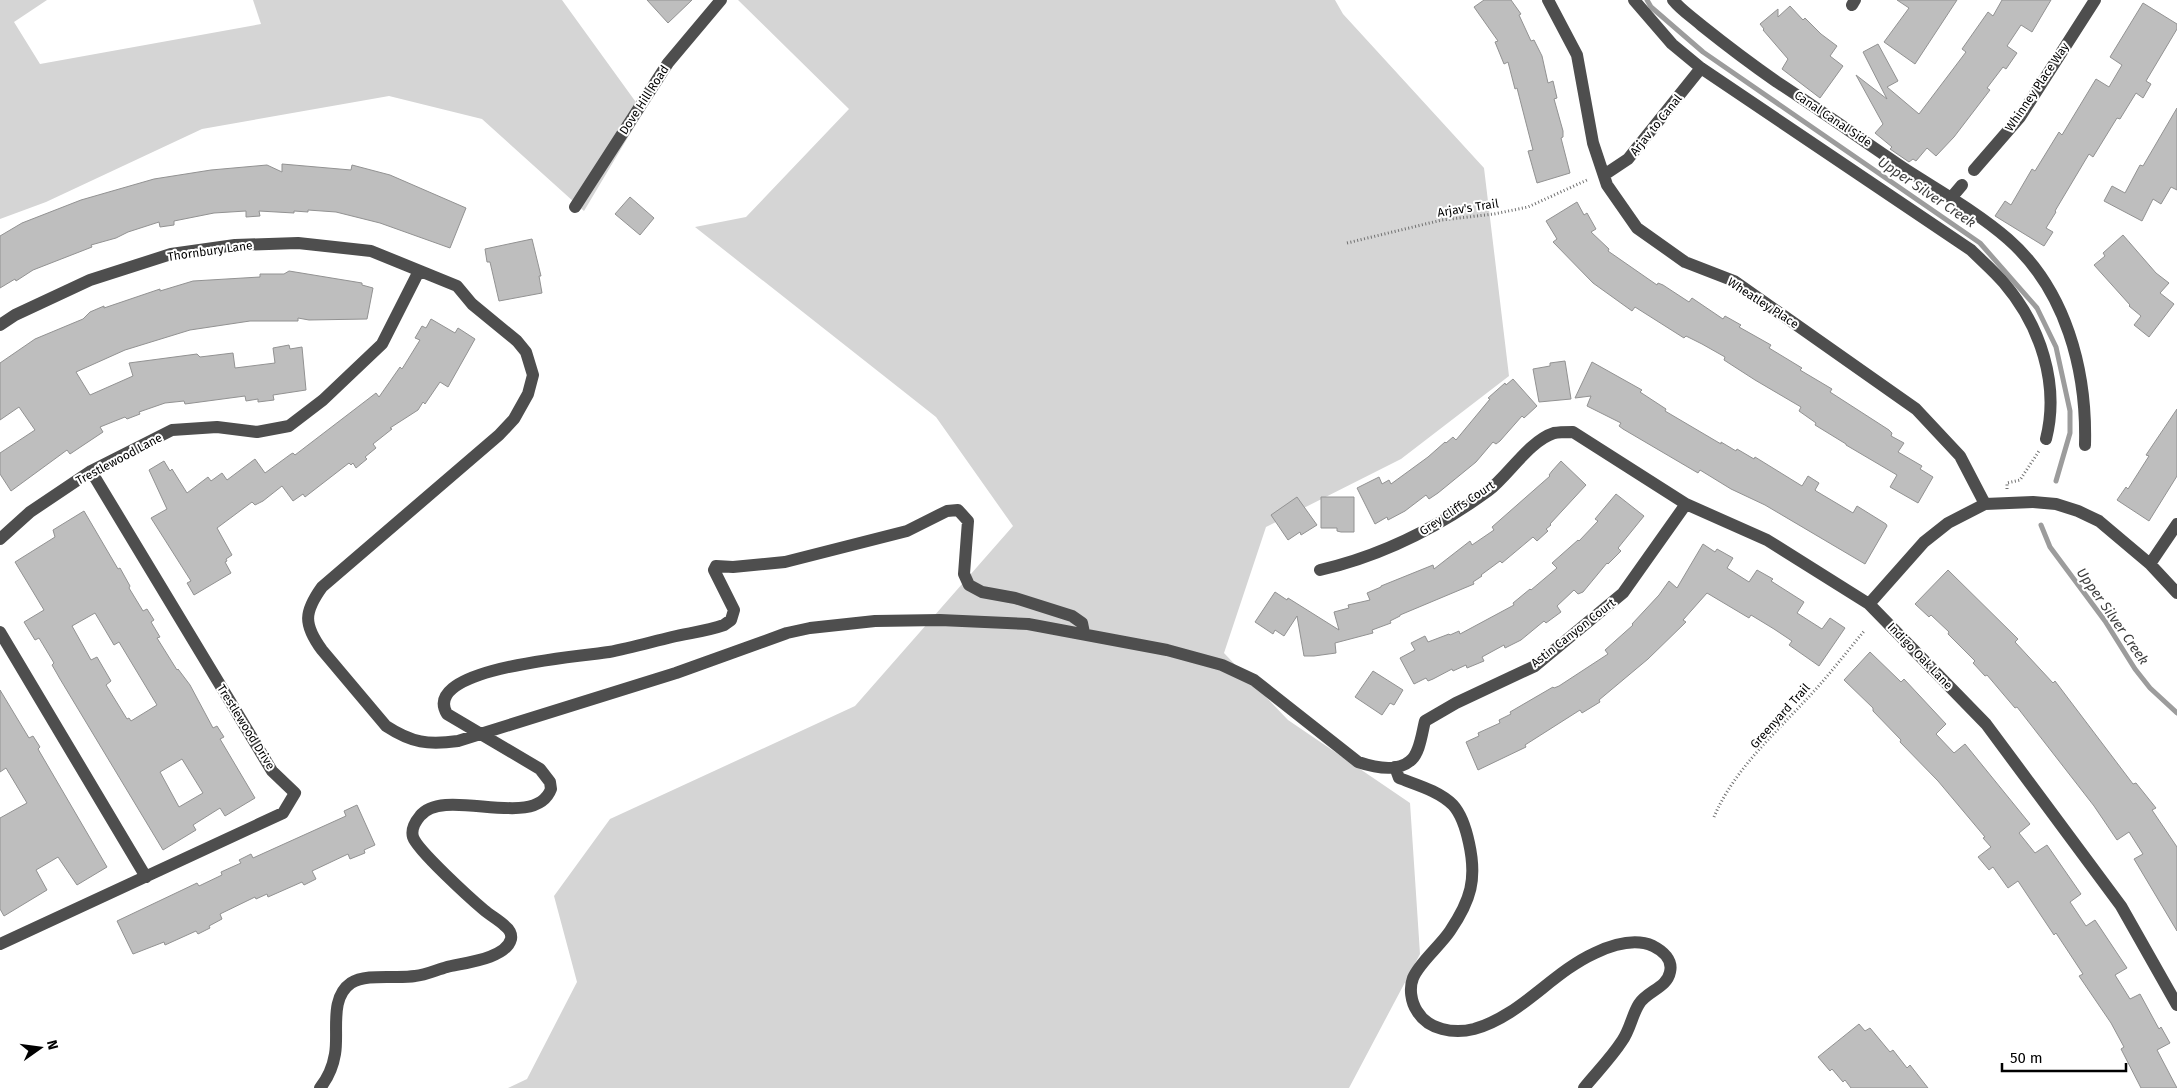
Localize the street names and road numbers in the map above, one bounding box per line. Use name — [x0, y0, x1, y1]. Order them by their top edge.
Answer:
street label: Whinney Place Way — [2002, 40, 2072, 134]
street label: Dove Hill Road — [616, 63, 672, 137]
street label: Canal Canal Side — [1792, 88, 1874, 150]
street label: Arjav to Canal — [1627, 91, 1685, 158]
street label: Arjav's Trail — [1436, 196, 1500, 220]
street label: Thornbury Lane — [167, 238, 253, 264]
street label: Wheatley Place — [1725, 275, 1801, 331]
street label: Trestlewood Lane — [74, 430, 164, 488]
street label: Grey Cliffs Court — [1417, 477, 1498, 538]
street label: Astin Canyon Court — [1528, 595, 1618, 670]
street label: Indigo Oak Lane — [1885, 620, 1955, 692]
street label: Greenyard Trail — [1747, 680, 1813, 751]
street label: Trestlewood Drive — [214, 682, 278, 772]

